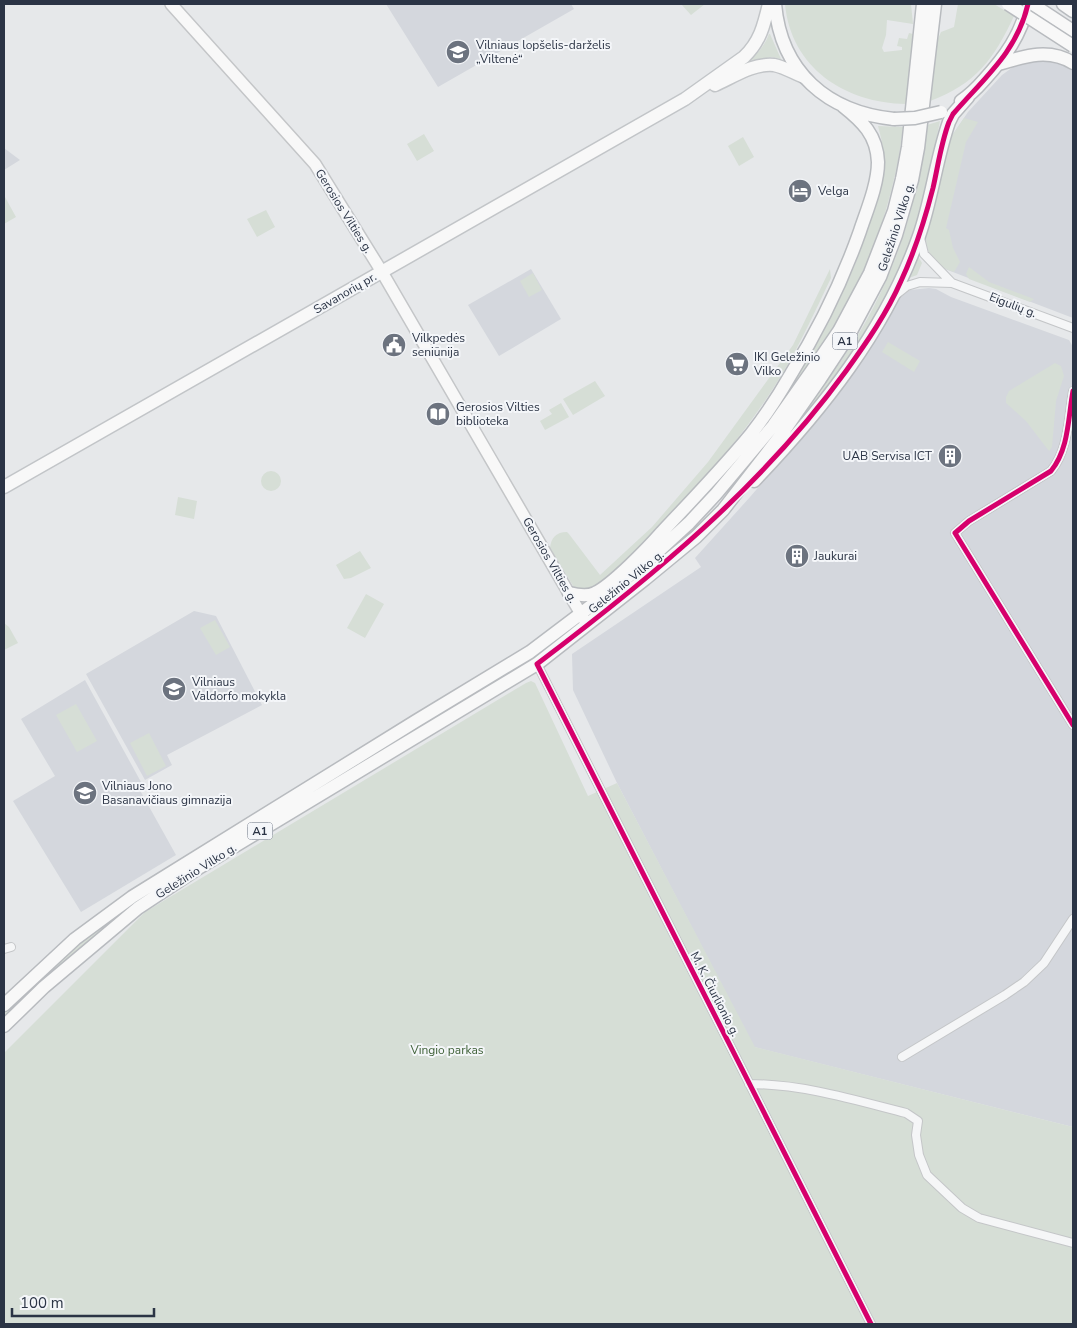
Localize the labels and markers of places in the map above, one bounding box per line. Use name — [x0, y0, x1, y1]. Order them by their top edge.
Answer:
place label: Vilniaus lopšelis-darželis „Viltenė“ — [475, 37, 611, 67]
school or university icon: Vilniaus lopšelis-darželis „Viltenė“ — [445, 39, 471, 65]
hotel icon: Velga — [787, 178, 813, 204]
place label: Velga — [817, 183, 849, 199]
place label: Vilkpedės seniūnija — [411, 330, 465, 360]
public building icon: Vilkpedės seniūnija — [381, 332, 407, 358]
place label: IKI Geležinio Vilko — [753, 349, 821, 379]
supermarket icon: IKI Geležinio Vilko — [724, 351, 750, 377]
place label: Gerosios Vilties biblioteka — [456, 399, 540, 429]
library icon: Gerosios Vilties biblioteka — [425, 401, 451, 427]
building icon: UAB Servisa ICT — [937, 443, 963, 469]
place label: UAB Servisa ICT — [843, 448, 933, 464]
building icon: Jaukurai — [784, 543, 810, 569]
place label: Jaukurai — [813, 548, 857, 564]
place label: Vilniaus Valdorfo mokykla — [191, 674, 286, 704]
school or university icon: Vilniaus Valdorfo mokykla — [161, 676, 187, 702]
place label: Vilniaus Jono Basanavičiaus gimnazija — [101, 778, 232, 808]
school or university icon: Vilniaus Jono Basanavičiaus gimnazija — [72, 780, 98, 806]

